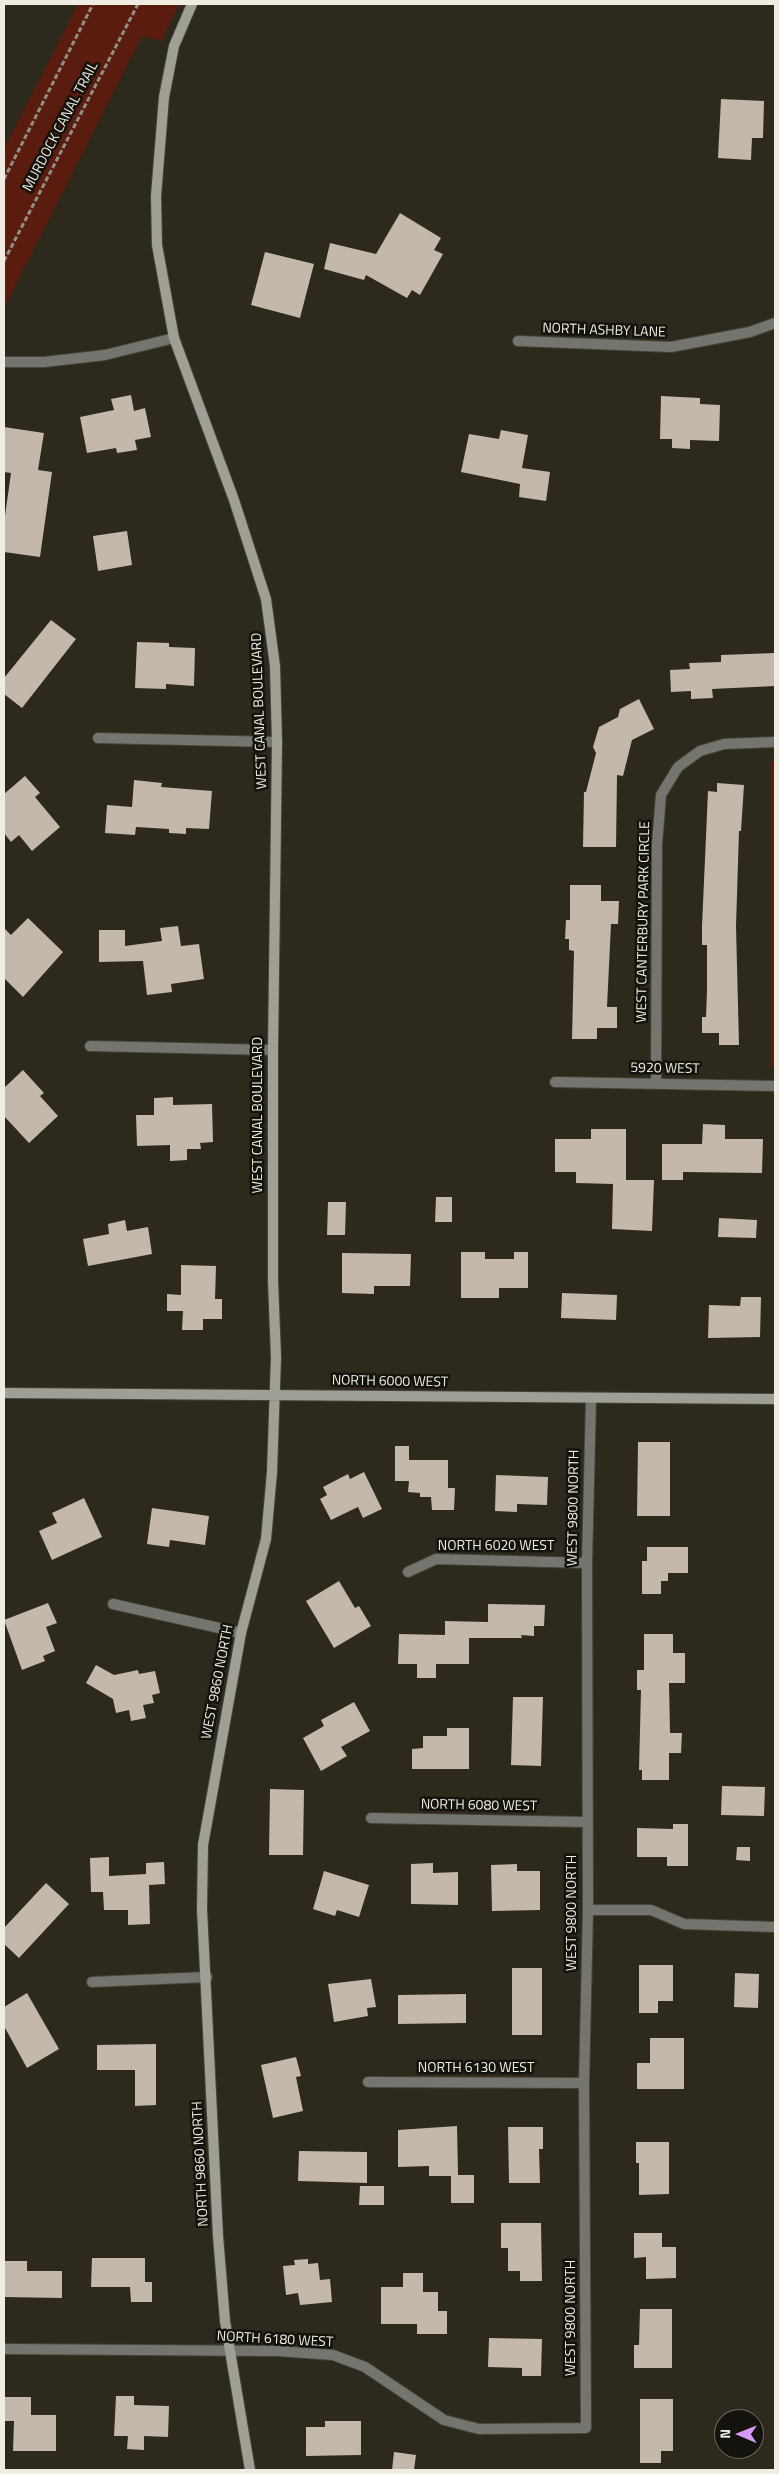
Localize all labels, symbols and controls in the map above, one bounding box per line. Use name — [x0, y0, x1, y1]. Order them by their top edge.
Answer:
street label: MURDOCK CANAL TRAIL — [20, 59, 102, 195]
street label: NORTH ASHBY LANE — [542, 320, 666, 342]
street label: WEST CANAL BOULEVARD — [249, 632, 271, 790]
street label: WEST CANTERBURY PARK CIRCLE — [634, 821, 654, 1023]
street label: WEST CANAL BOULEVARD — [251, 1037, 267, 1193]
street label: 5920 WEST — [630, 1060, 700, 1078]
street label: NORTH 6000 WEST — [332, 1373, 448, 1391]
street label: WEST 9800 NORTH — [565, 1450, 583, 1566]
street label: NORTH 6020 WEST — [438, 1539, 554, 1555]
street label: WEST 9860 NORTH — [199, 1623, 237, 1741]
street label: NORTH 6080 WEST — [421, 1797, 537, 1815]
street label: WEST 9800 NORTH — [565, 1855, 581, 1971]
street label: NORTH 6130 WEST — [418, 2061, 534, 2077]
street label: NORTH 9860 NORTH — [189, 2101, 213, 2227]
street label: WEST 9800 NORTH — [564, 2260, 580, 2376]
street label: NORTH 6180 WEST — [216, 2329, 334, 2351]
north arrow — [714, 2409, 764, 2459]
text: N — [714, 2429, 735, 2439]

